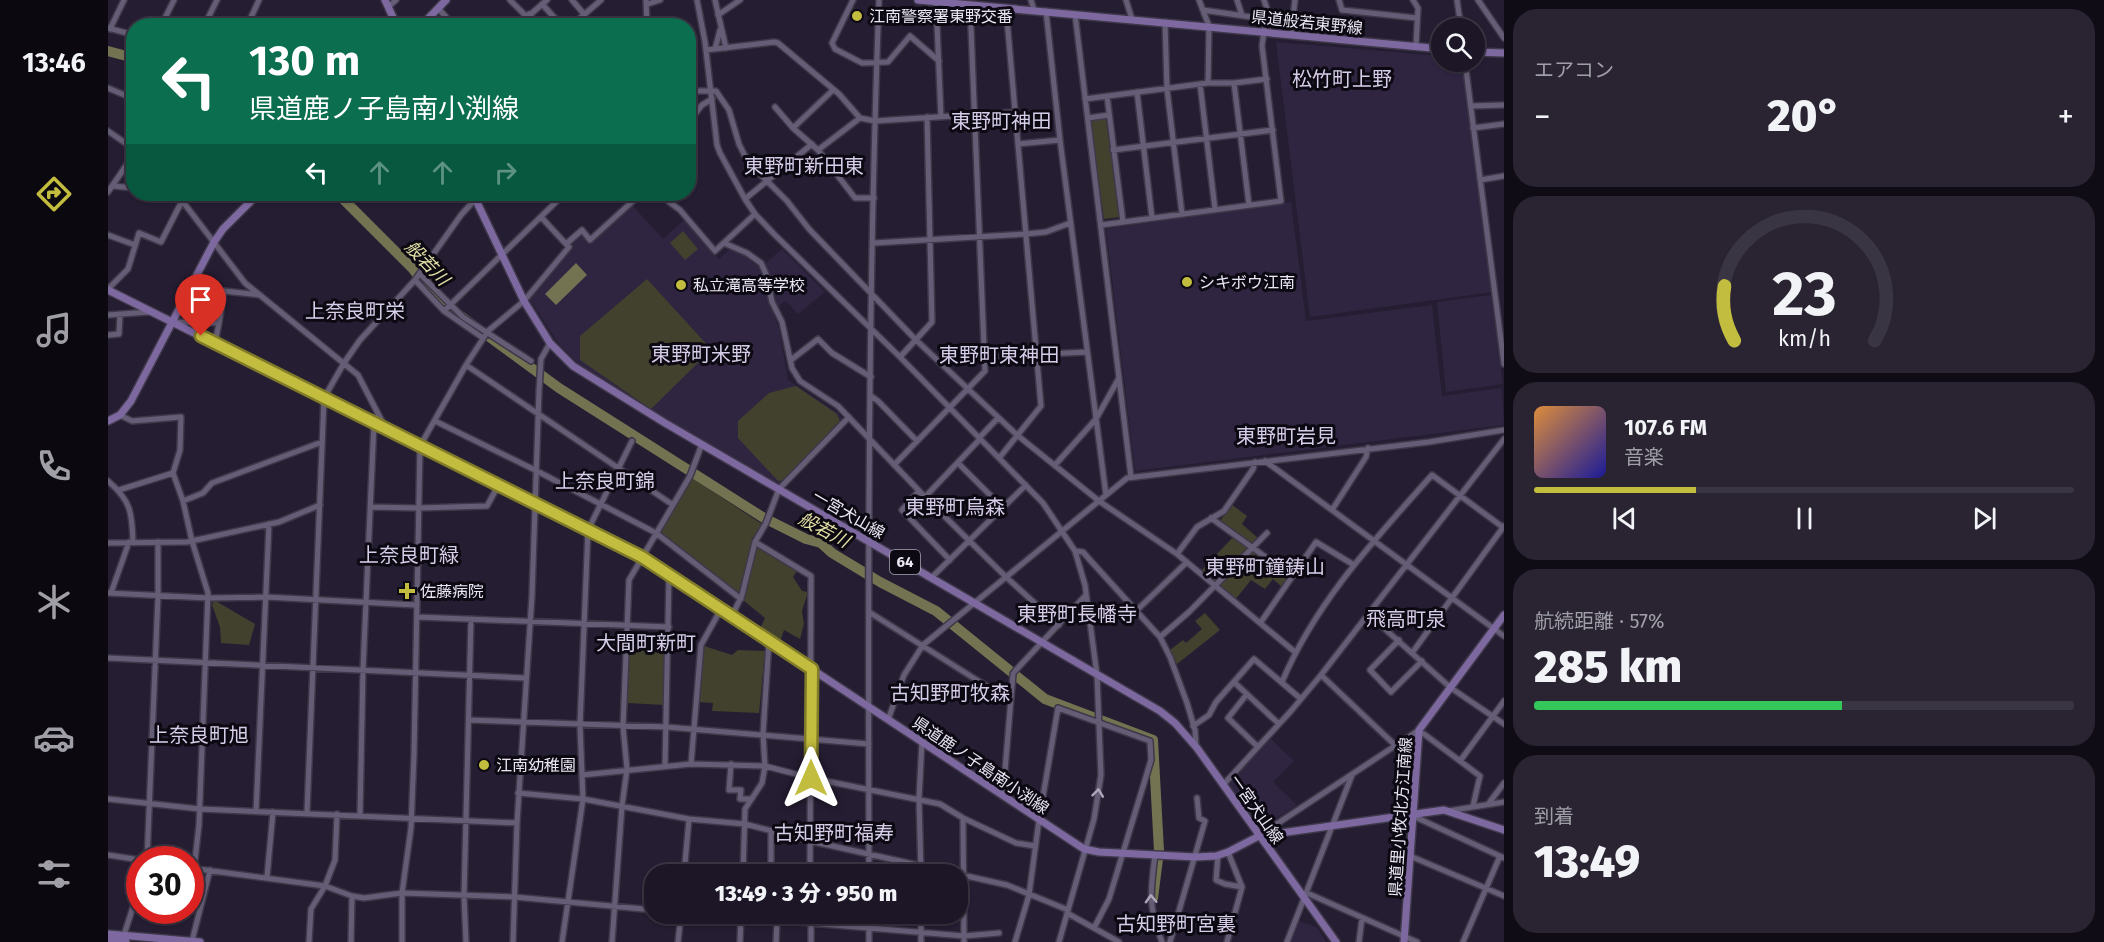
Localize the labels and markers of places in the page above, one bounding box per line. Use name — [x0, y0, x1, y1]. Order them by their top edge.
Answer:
place label: 江南警察署東野交番 — [869, 7, 1013, 26]
marker: 江南警察署東野交番 — [850, 9, 864, 23]
place label: シキボウ江南 — [1199, 273, 1295, 292]
pin — [175, 274, 226, 336]
marker: シキボウ江南 — [1180, 275, 1194, 289]
place label: 私立滝高等学校 — [693, 276, 805, 295]
marker: 私立滝高等学校 — [674, 278, 688, 292]
marker: 佐藤病院 — [398, 582, 416, 600]
place label: 佐藤病院 — [420, 582, 484, 601]
place label: 江南幼稚園 — [496, 756, 576, 775]
marker: 江南幼稚園 — [477, 758, 491, 772]

